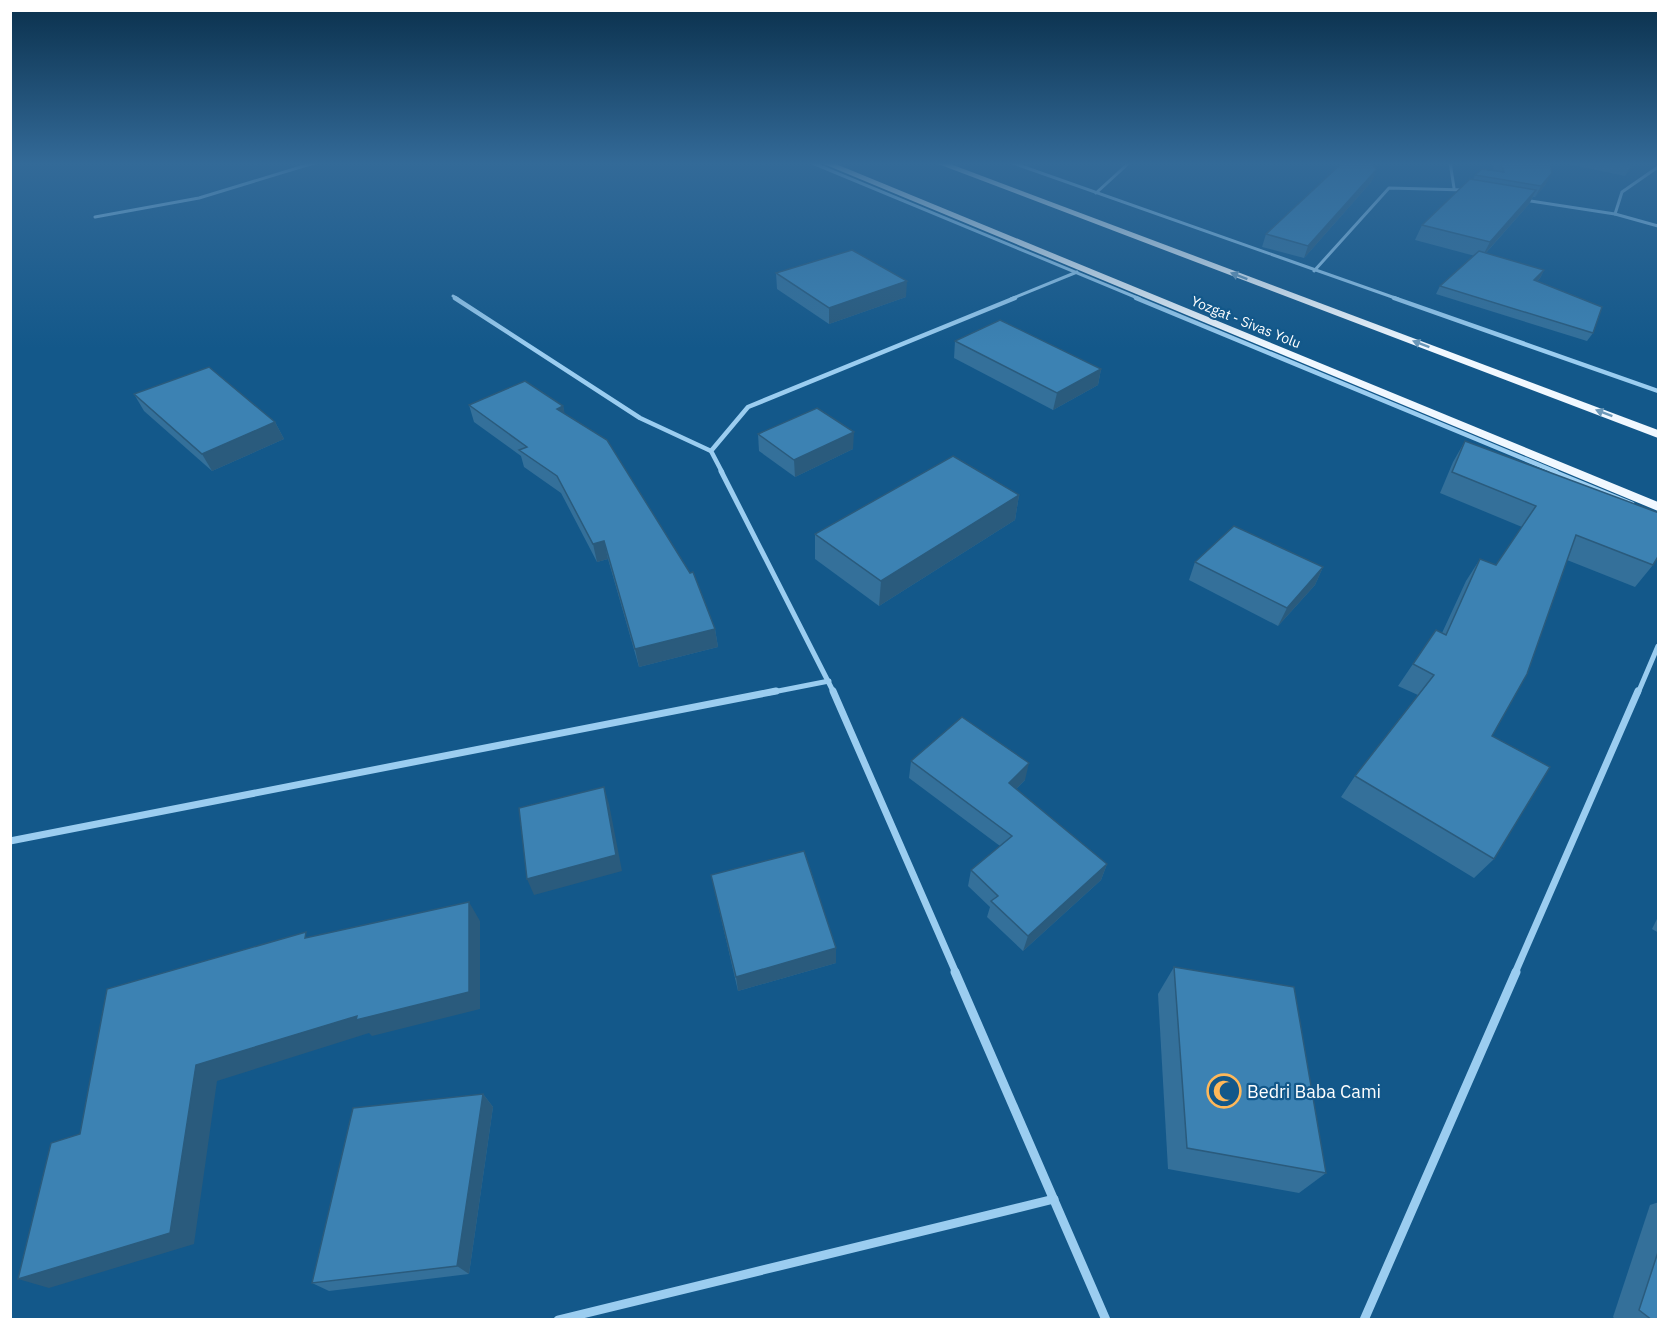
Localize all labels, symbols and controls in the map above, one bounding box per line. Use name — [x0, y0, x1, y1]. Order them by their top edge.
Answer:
one-way arrow — [1230, 270, 1248, 280]
street label: Yozgat - Sivas Yolu — [1188, 292, 1304, 352]
one-way arrow — [1412, 339, 1430, 349]
one-way arrow — [1595, 408, 1613, 417]
mosque icon: Bedri Baba Cami — [1206, 1073, 1242, 1109]
place label: Bedri Baba Cami — [1247, 1080, 1381, 1103]

